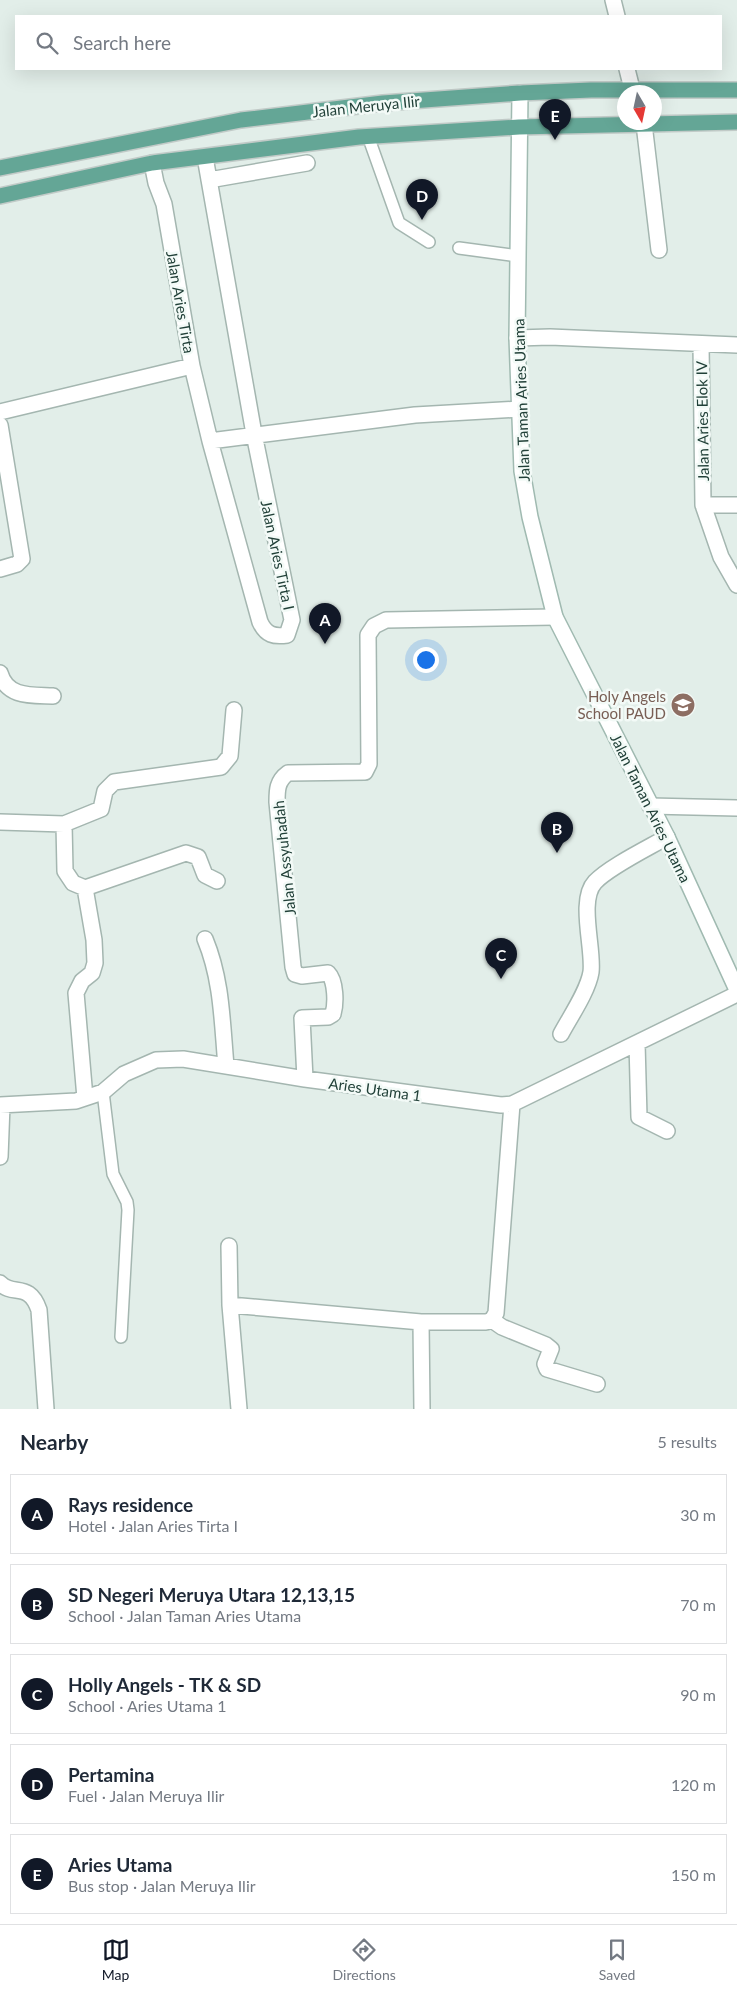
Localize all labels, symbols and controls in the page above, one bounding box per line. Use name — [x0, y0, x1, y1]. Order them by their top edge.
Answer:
search box — [15, 15, 722, 70]
icon: search — [33, 29, 61, 57]
text: Search here — [73, 31, 171, 54]
north arrow — [617, 85, 662, 130]
street label: Jalan Meruya Ilir — [312, 91, 421, 121]
pin: E — [539, 99, 571, 140]
pin: D — [406, 179, 438, 220]
street label: Jalan Aries Tirta — [163, 249, 199, 355]
street label: Jalan Taman Aries Utama — [509, 318, 533, 482]
street label: Jalan Aries Elok IV — [692, 360, 712, 481]
street label: Jalan Aries Tirta I — [258, 498, 298, 612]
pin: A — [309, 603, 341, 644]
your location — [413, 647, 439, 673]
place label: Holy Angels School PAUD — [577, 687, 666, 722]
school or university icon: Holy Angels School PAUD — [670, 692, 696, 718]
street label: Jalan Taman Aries Utama — [607, 731, 695, 885]
street label: Jalan Assyuhadah — [269, 800, 299, 916]
pin: B — [541, 812, 573, 853]
pin: C — [485, 938, 517, 979]
street label: Aries Utama 1 — [327, 1074, 423, 1104]
text: Nearby — [20, 1429, 88, 1454]
text: 5 results — [657, 1432, 717, 1451]
text: Rays residence — [68, 1493, 193, 1516]
text: A — [31, 1505, 43, 1524]
text: 30 m — [680, 1505, 716, 1524]
text: Hotel · Jalan Aries Tirta I — [68, 1516, 238, 1535]
text: SD Negeri Meruya Utara 12,13,15 — [68, 1583, 355, 1606]
text: B — [32, 1595, 42, 1614]
text: 70 m — [680, 1595, 716, 1614]
text: School · Jalan Taman Aries Utama — [68, 1606, 301, 1625]
text: Holly Angels - TK & SD — [68, 1673, 261, 1696]
text: C — [32, 1685, 42, 1704]
text: 90 m — [680, 1685, 716, 1704]
text: School · Aries Utama 1 — [68, 1696, 227, 1715]
text: Pertamina — [68, 1763, 154, 1786]
text: D — [31, 1775, 43, 1794]
text: 120 m — [671, 1775, 716, 1794]
text: Fuel · Jalan Meruya Ilir — [68, 1786, 224, 1805]
text: Aries Utama — [68, 1853, 172, 1876]
text: E — [32, 1865, 42, 1884]
text: 150 m — [671, 1865, 716, 1884]
text: Bus stop · Jalan Meruya Ilir — [68, 1876, 256, 1895]
tab: Map — [102, 1936, 130, 1983]
tab: Directions — [333, 1936, 396, 1983]
tab: Saved — [599, 1936, 635, 1983]

